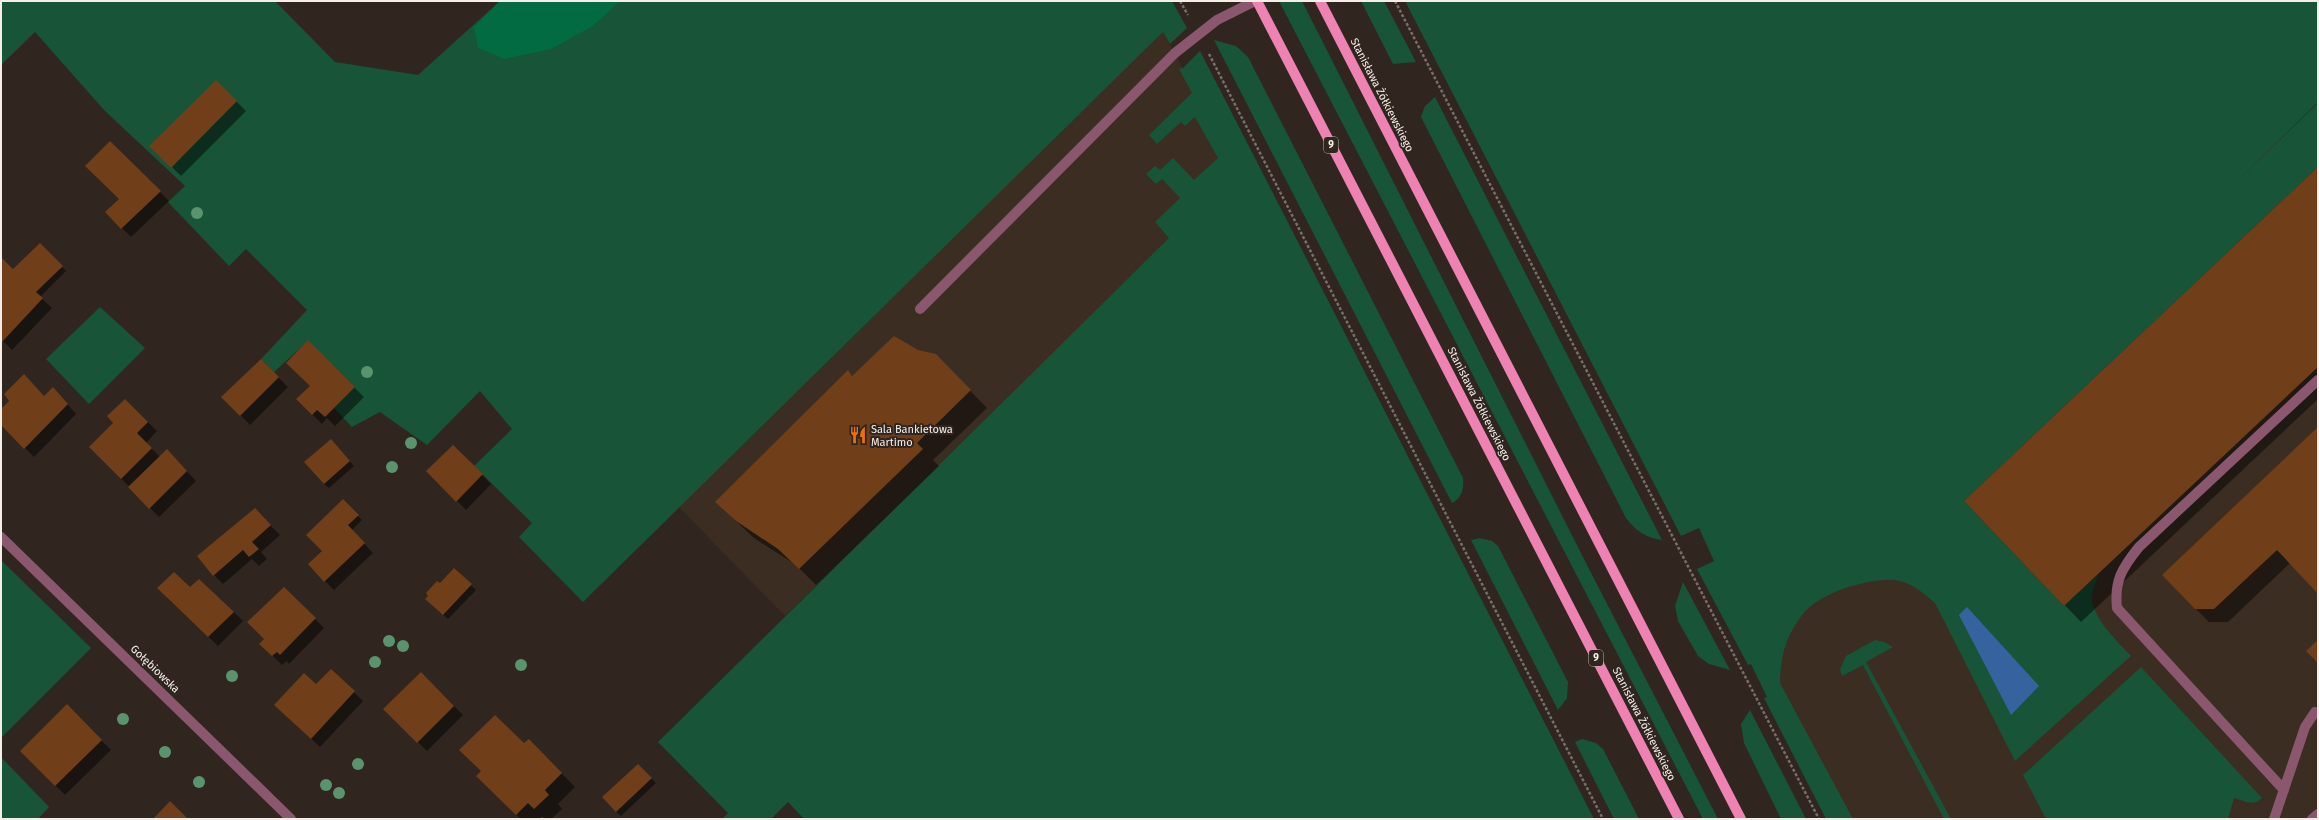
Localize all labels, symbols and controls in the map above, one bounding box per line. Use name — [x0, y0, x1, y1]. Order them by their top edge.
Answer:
street label: Stanisława Żółkiewskiego — [1348, 35, 1417, 154]
road number: 9 — [1324, 137, 1338, 153]
street label: Stanisława Żółkiewskiego — [1445, 344, 1514, 463]
place label: Sala Bankietowa Martimo — [871, 423, 953, 449]
restaurant icon: Sala Bankietowa Martimo — [848, 425, 868, 445]
street label: Gołębiowska — [128, 642, 182, 696]
road number: 9 — [1589, 650, 1603, 666]
street label: Stanisława Żółkiewskiego — [1610, 664, 1679, 783]

